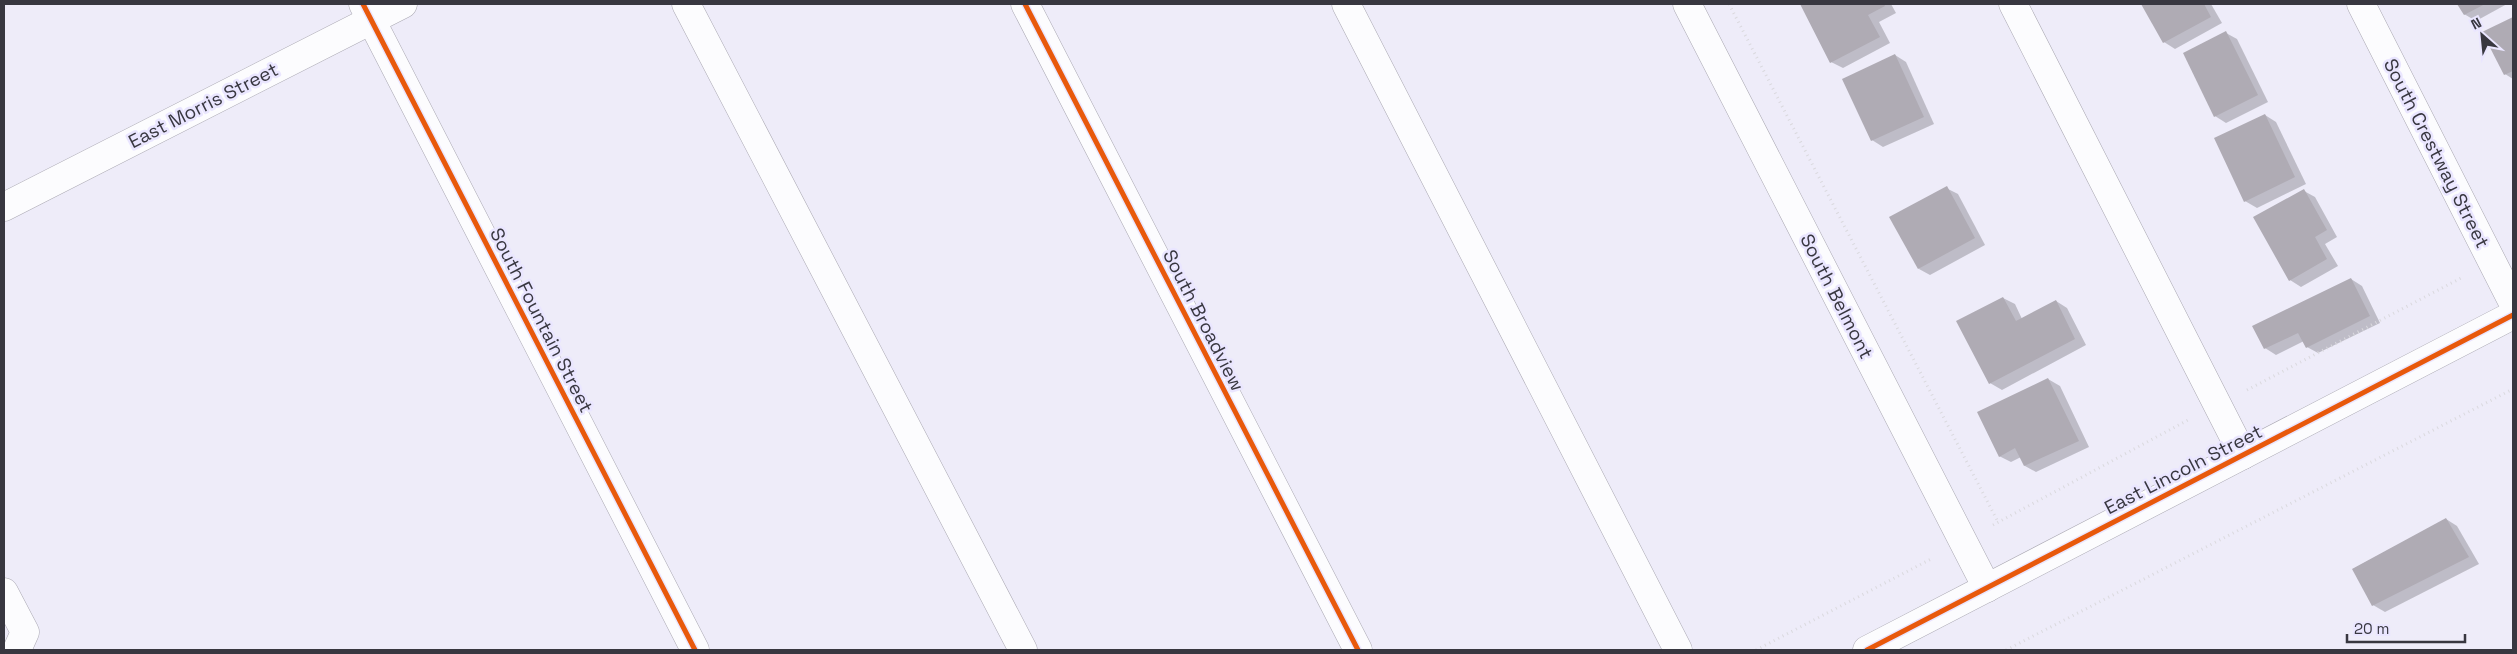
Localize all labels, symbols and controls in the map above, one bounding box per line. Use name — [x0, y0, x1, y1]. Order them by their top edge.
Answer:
north arrow — [2457, 10, 2507, 60]
text: N — [2468, 13, 2484, 34]
street label: South Crestway Street — [2378, 54, 2495, 252]
street label: East Morris Street — [124, 57, 282, 154]
street label: South Fountain Street — [484, 224, 599, 417]
street label: South Belmont — [1794, 230, 1879, 363]
street label: South Broadview — [1157, 245, 1250, 395]
street label: East Lincoln Street — [2100, 419, 2266, 520]
scale bar — [2347, 612, 2464, 644]
text: 20 m — [2354, 619, 2389, 638]

